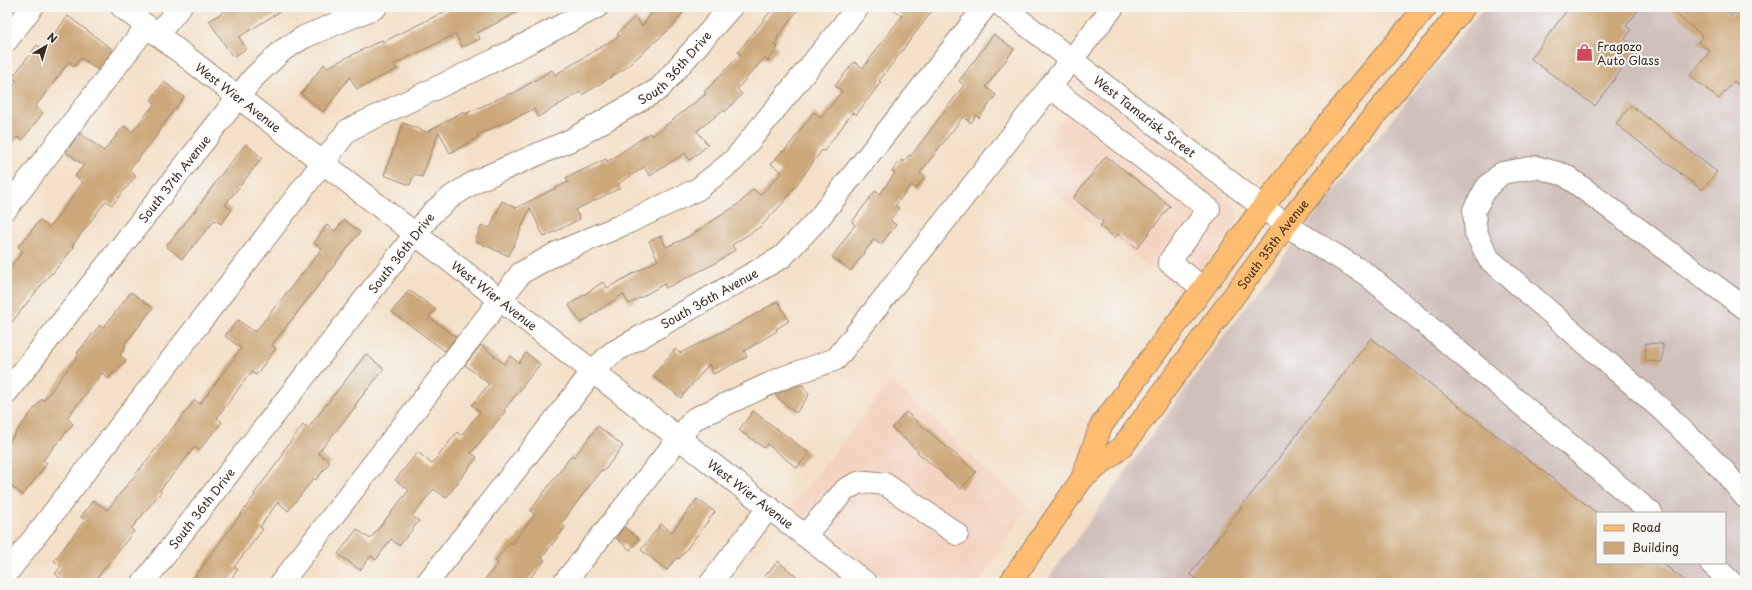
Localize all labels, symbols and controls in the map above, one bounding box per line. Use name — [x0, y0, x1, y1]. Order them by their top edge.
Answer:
north arrow — [26, 26, 66, 66]
street label: South 36th Drive — [634, 27, 715, 108]
text: N — [44, 28, 61, 47]
place label: Fragozo Auto Glass — [1597, 37, 1660, 69]
shop icon: Fragozo Auto Glass — [1574, 43, 1594, 63]
street label: West Wier Avenue — [191, 58, 285, 136]
street label: West Tamarisk Street — [1090, 71, 1200, 162]
street label: South 37th Avenue — [134, 131, 215, 226]
street label: South 35th Avenue — [1233, 195, 1313, 293]
street label: South 36th Drive — [364, 209, 438, 297]
street label: West Wier Avenue — [448, 256, 542, 335]
street label: South 36th Avenue — [657, 263, 761, 333]
street label: West Wier Avenue — [704, 455, 798, 533]
street label: South 36th Drive — [164, 464, 239, 552]
legend — [1596, 512, 1726, 564]
text: Road — [1632, 518, 1661, 536]
text: Building — [1632, 538, 1679, 556]

